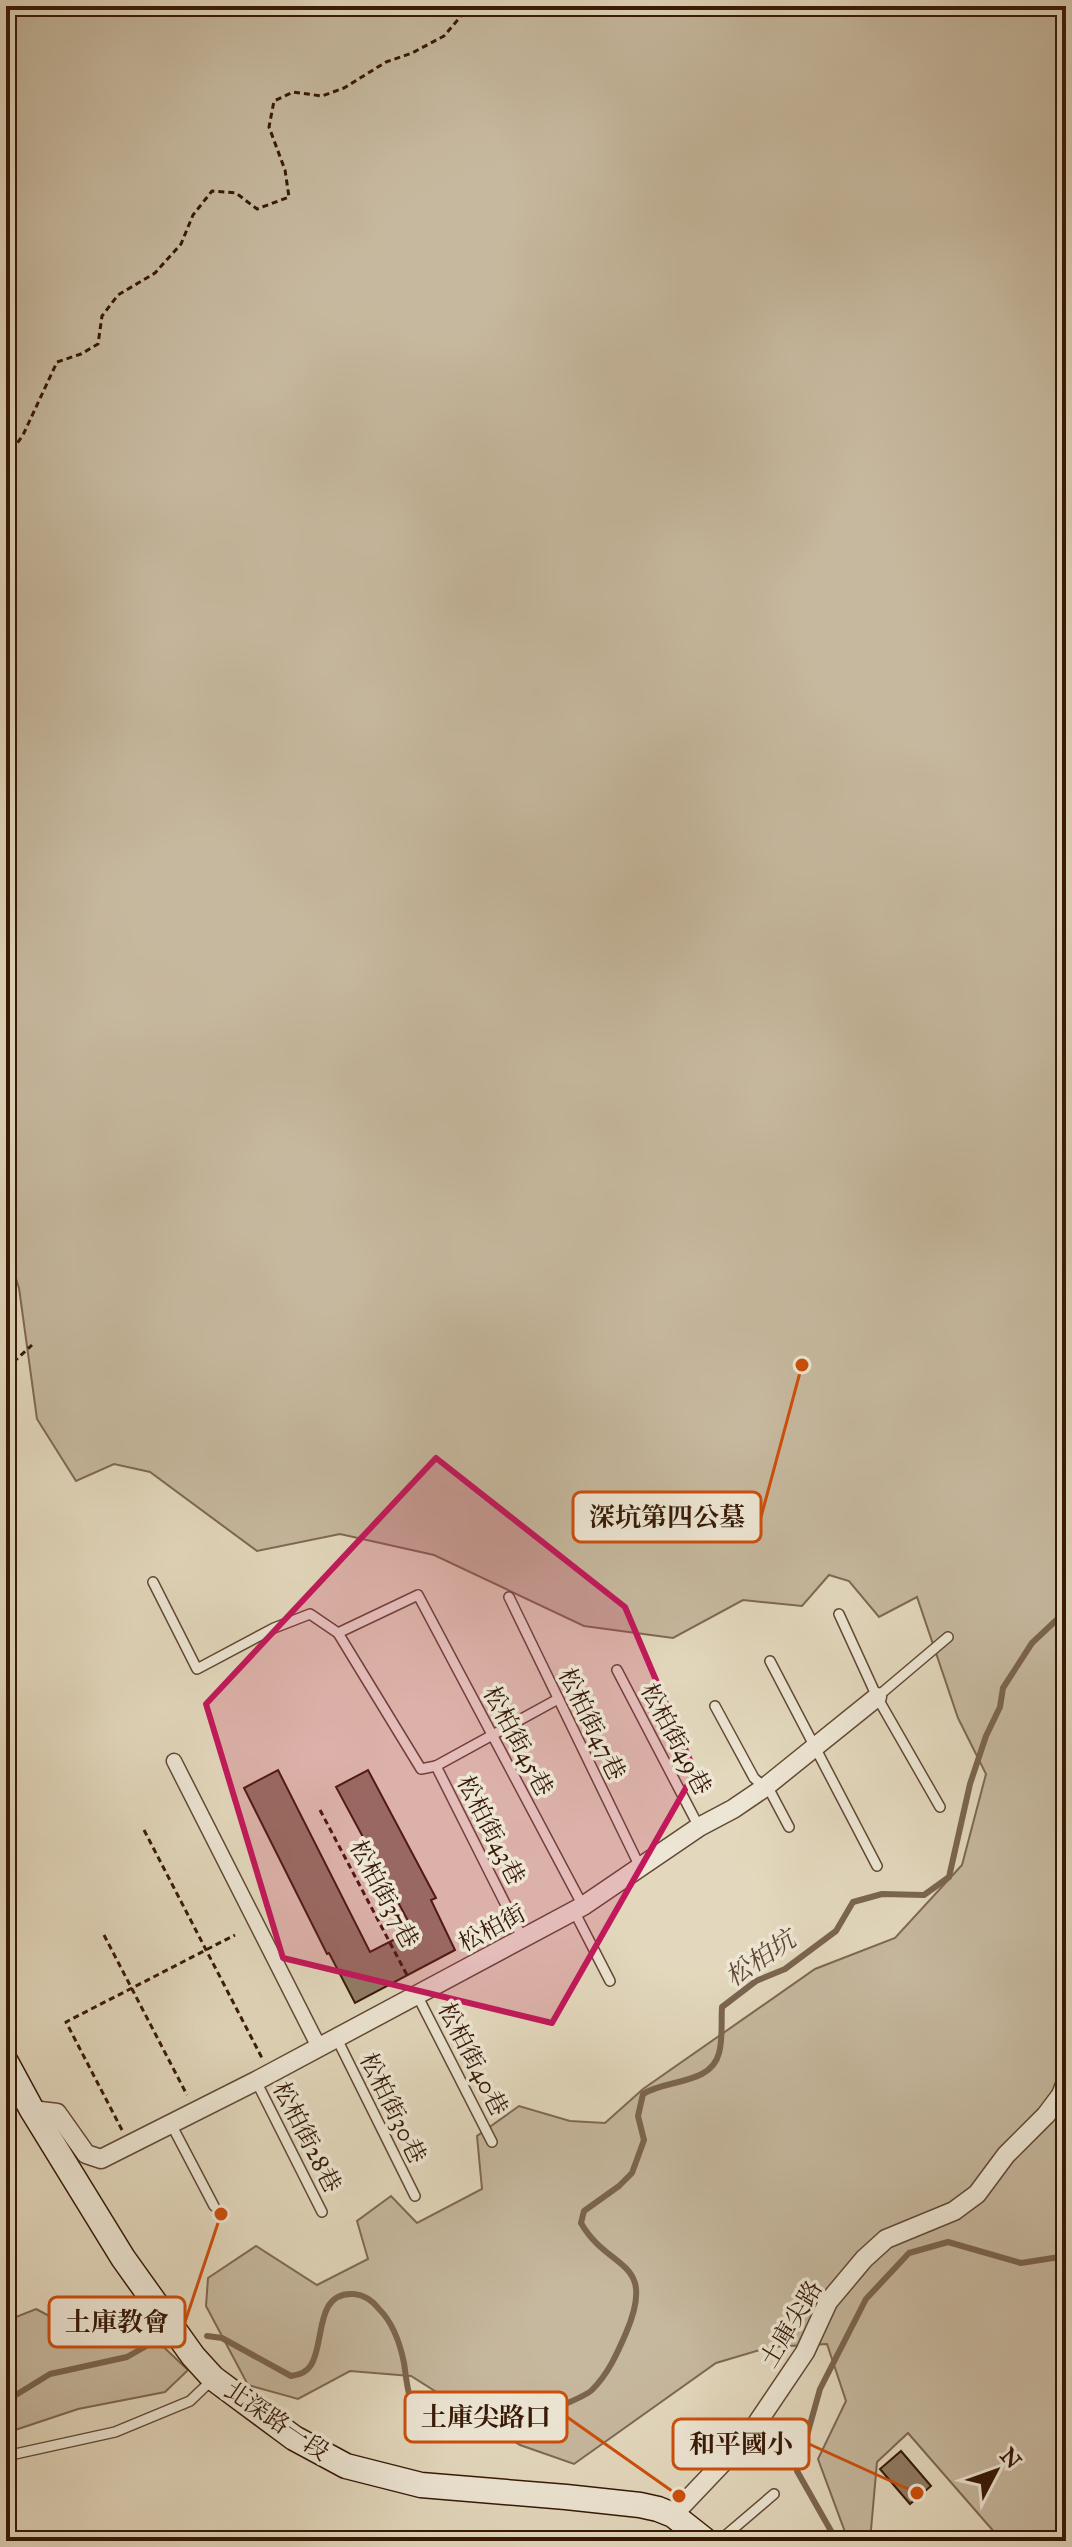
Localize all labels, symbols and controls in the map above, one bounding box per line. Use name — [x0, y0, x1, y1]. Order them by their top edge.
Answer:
callout: 深坑第四公墓 — [573, 1492, 761, 1542]
text: 深坑第四公墓 — [589, 1501, 745, 1533]
street label: 松柏街47巷 — [552, 1663, 632, 1785]
street label: 松柏街49巷 — [634, 1678, 718, 1800]
street label: 松柏街45巷 — [476, 1681, 560, 1801]
street label: 松柏街43巷 — [451, 1770, 531, 1890]
street label: 松柏街37巷 — [343, 1835, 425, 1953]
street label: 松柏街 — [453, 1898, 531, 1958]
water label: 松柏坑 — [719, 1921, 805, 1993]
street label: 松柏街40巷 — [432, 1997, 514, 2121]
street label: 松柏街30巷 — [353, 2048, 433, 2168]
street label: 松柏街28巷 — [266, 2076, 348, 2198]
street label: 土庫尖路 — [753, 2275, 829, 2373]
callout: 土庫教會 — [49, 2297, 185, 2347]
text: 土庫教會 — [65, 2306, 169, 2338]
street label: 北深路一段 — [219, 2375, 335, 2467]
callout: 土庫尖路口 — [405, 2392, 567, 2442]
text: 土庫尖路口 — [421, 2401, 551, 2433]
callout: 和平國小 — [673, 2419, 809, 2469]
text: 和平國小 — [689, 2428, 793, 2460]
north arrow — [956, 2431, 1036, 2511]
text: N — [994, 2442, 1027, 2474]

